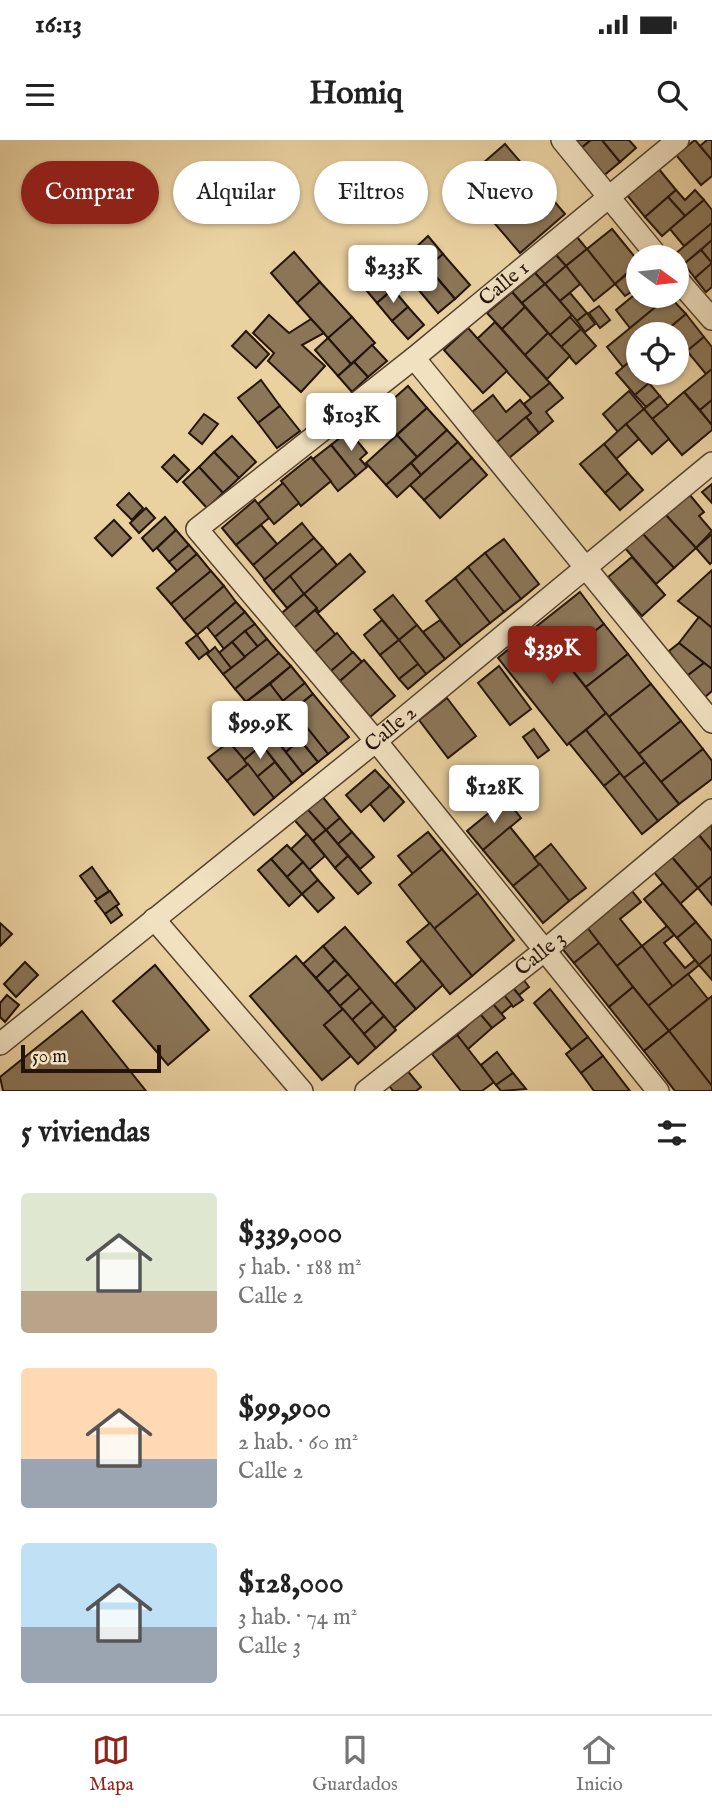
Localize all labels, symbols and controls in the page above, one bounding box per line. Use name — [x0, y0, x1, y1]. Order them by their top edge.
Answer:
text: 16:13 — [35, 8, 82, 41]
text: Homiq — [309, 74, 403, 115]
icon: menu — [21, 76, 59, 114]
icon: search — [653, 76, 691, 114]
chip: Comprar — [21, 161, 159, 224]
chip: Alquilar — [173, 161, 300, 224]
chip: Filtros — [314, 161, 428, 224]
chip: Nuevo — [442, 161, 557, 224]
north arrow — [626, 245, 690, 308]
map controls — [626, 245, 689, 385]
pin: $233K — [344, 246, 442, 305]
text: $233K — [364, 253, 422, 282]
street label: Calle 1 — [473, 255, 535, 312]
button: locate — [626, 322, 689, 385]
pin: $103K — [302, 394, 400, 453]
text: $103K — [322, 401, 380, 430]
pin: $339K — [503, 626, 601, 686]
text: $339K — [524, 634, 580, 663]
street label: Calle 2 — [359, 699, 422, 758]
pin: $99.9K — [203, 702, 317, 761]
text: $99.9K — [228, 709, 292, 738]
pin: $128K — [445, 766, 543, 825]
text: $128K — [465, 773, 523, 802]
street label: Calle 3 — [510, 925, 571, 982]
scale bar — [21, 1042, 161, 1074]
text: 50 m — [32, 1045, 67, 1069]
text: 5 viviendas — [21, 1114, 150, 1152]
icon: filters — [653, 1114, 691, 1152]
text: $339,000 — [238, 1215, 342, 1253]
icon: home — [77, 1221, 161, 1305]
text: 5 hab. · 188 m² — [238, 1253, 362, 1282]
text: Calle 2 — [238, 1282, 303, 1311]
text: $99,900 — [238, 1390, 331, 1428]
icon: home — [77, 1396, 161, 1480]
text: 2 hab. · 60 m² — [238, 1428, 359, 1457]
text: Calle 2 — [238, 1457, 303, 1486]
text: $128,000 — [238, 1565, 344, 1603]
icon: home — [77, 1571, 161, 1655]
text: 3 hab. · 74 m² — [238, 1603, 357, 1632]
text: Calle 3 — [238, 1632, 301, 1661]
tab: Mapa — [89, 1731, 134, 1797]
tab: Guardados — [312, 1731, 398, 1797]
tab: Inicio — [576, 1731, 623, 1797]

